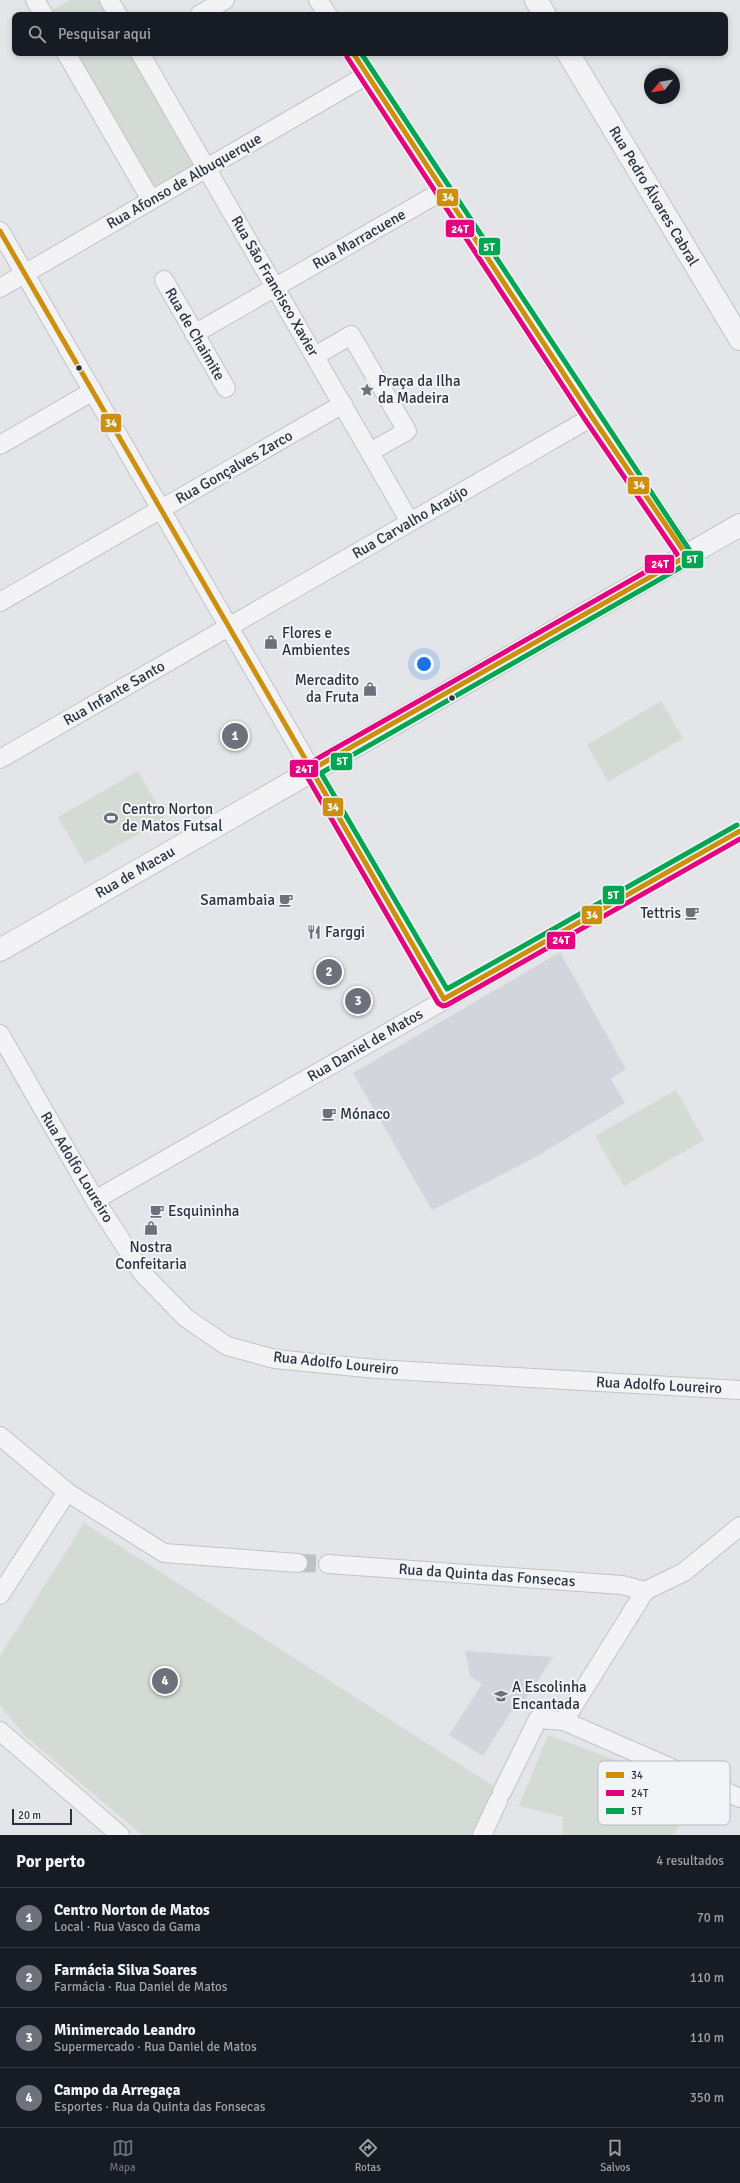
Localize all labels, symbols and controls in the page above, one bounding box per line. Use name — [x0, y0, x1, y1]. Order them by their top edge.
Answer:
search box — [12, 12, 728, 56]
icon: search — [26, 23, 48, 45]
text: Pesquisar aqui — [58, 25, 151, 43]
north arrow — [644, 68, 680, 104]
street label: Rua Pedro Álvares Cabral — [605, 122, 704, 269]
street label: Rua Afonso de Albuquerque — [103, 129, 265, 233]
line badge: 34 — [436, 188, 459, 207]
text: 34 — [442, 191, 454, 204]
street label: Rua Marracuene — [309, 205, 409, 273]
street label: Rua São Francisco Xavier — [227, 213, 323, 360]
line badge: 24T — [445, 219, 475, 238]
text: 24T — [451, 223, 469, 236]
line badge: 5T — [478, 237, 501, 256]
text: 5T — [483, 241, 495, 254]
street label: Rua de Chaimite — [161, 284, 229, 384]
unlabelled marker — [74, 363, 84, 373]
place label: Praça da Ilha da Madeira — [378, 372, 461, 407]
place icon: Praça da Ilha da Madeira — [359, 382, 375, 398]
line badge: 34 — [100, 413, 122, 433]
text: 34 — [105, 417, 117, 430]
street label: Rua Gonçalves Zarco — [172, 426, 296, 508]
line badge: 34 — [627, 476, 650, 495]
text: 34 — [633, 479, 645, 492]
street label: Rua Carvalho Araújo — [349, 481, 471, 562]
line badge: 5T — [681, 550, 704, 569]
text: 5T — [686, 553, 698, 566]
line badge: 24T — [644, 554, 675, 574]
text: 24T — [651, 558, 669, 571]
place label: Flores e Ambientes — [282, 624, 350, 659]
shop icon: Flores e Ambientes — [263, 634, 279, 650]
your location — [414, 654, 434, 674]
street label: Rua Infante Santo — [60, 657, 168, 729]
place label: Mercadito da Fruta — [295, 671, 359, 706]
shop icon: Mercadito da Fruta — [362, 681, 378, 697]
unlabelled marker — [447, 693, 457, 703]
pin: 1 — [222, 721, 248, 751]
line badge: 5T — [330, 752, 353, 771]
text: 5T — [336, 755, 348, 768]
line badge: 24T — [289, 759, 319, 778]
text: 24T — [295, 763, 313, 776]
line badge: 34 — [322, 797, 344, 817]
place label: Centro Norton de Matos Futsal — [122, 800, 223, 835]
text: 34 — [327, 801, 339, 814]
sports icon: Centro Norton de Matos Futsal — [103, 810, 119, 826]
street label: Rua de Macau — [92, 842, 178, 902]
line badge: 5T — [602, 885, 625, 905]
text: 5T — [607, 889, 619, 902]
place label: Samambaia — [200, 891, 275, 909]
cafe icon: Samambaia — [278, 892, 294, 908]
place label: Tettris — [640, 904, 681, 922]
line badge: 34 — [581, 905, 603, 925]
cafe icon: Tettris — [684, 905, 700, 921]
text: 34 — [586, 909, 598, 922]
place label: Farggi — [325, 923, 365, 941]
restaurant icon: Farggi — [306, 924, 322, 940]
line badge: 24T — [546, 931, 576, 950]
text: 24T — [552, 934, 570, 947]
pin: 2 — [316, 957, 342, 987]
pin: 3 — [345, 986, 371, 1016]
street label: Rua Daniel de Matos — [304, 1004, 426, 1085]
place label: Mónaco — [340, 1105, 391, 1123]
cafe icon: Mónaco — [321, 1106, 337, 1122]
street label: Rua Adolfo Loureiro — [37, 1108, 117, 1226]
place label: Esquininha — [168, 1202, 239, 1220]
cafe icon: Esquininha — [149, 1203, 165, 1219]
shop icon: Nostra Confeitaria — [143, 1220, 159, 1236]
place label: Nostra Confeitaria — [115, 1238, 187, 1273]
street label: Rua Adolfo Loureiro — [272, 1347, 400, 1379]
street label: Rua Adolfo Loureiro — [596, 1373, 723, 1397]
street label: Rua da Quinta das Fonsecas — [398, 1560, 576, 1590]
pin: 4 — [152, 1666, 178, 1696]
place label: A Escolinha Encantada — [512, 1678, 587, 1713]
school or university icon: A Escolinha Encantada — [493, 1688, 509, 1704]
legend — [598, 1761, 730, 1825]
text: 34 — [631, 1769, 643, 1782]
text: 24T — [631, 1787, 649, 1800]
text: 5T — [631, 1805, 643, 1818]
scale bar — [12, 1807, 72, 1826]
text: 20 m — [18, 1809, 41, 1822]
text: Por perto — [16, 1851, 85, 1872]
text: 4 resultados — [656, 1853, 724, 1869]
text: Centro Norton de Matos — [54, 1901, 210, 1919]
text: 1 — [25, 1910, 33, 1926]
text: 70 m — [697, 1910, 724, 1926]
text: Local · Rua Vasco da Gama — [54, 1919, 201, 1935]
text: Farmácia Silva Soares — [54, 1961, 197, 1979]
text: 2 — [25, 1970, 33, 1986]
text: 110 m — [690, 1970, 724, 1986]
text: Farmácia · Rua Daniel de Matos — [54, 1979, 228, 1995]
text: Minimercado Leandro — [54, 2021, 196, 2039]
text: 3 — [25, 2030, 33, 2046]
text: 110 m — [690, 2030, 724, 2046]
text: Supermercado · Rua Daniel de Matos — [54, 2039, 257, 2055]
text: Campo da Arregaça — [54, 2081, 180, 2099]
text: 4 — [25, 2090, 33, 2106]
text: 350 m — [690, 2090, 724, 2106]
text: Esportes · Rua da Quinta das Fonsecas — [54, 2099, 266, 2115]
tab: Mapa — [110, 2137, 135, 2174]
tab: Rotas — [355, 2137, 381, 2174]
tab: Salvos — [600, 2137, 630, 2174]

